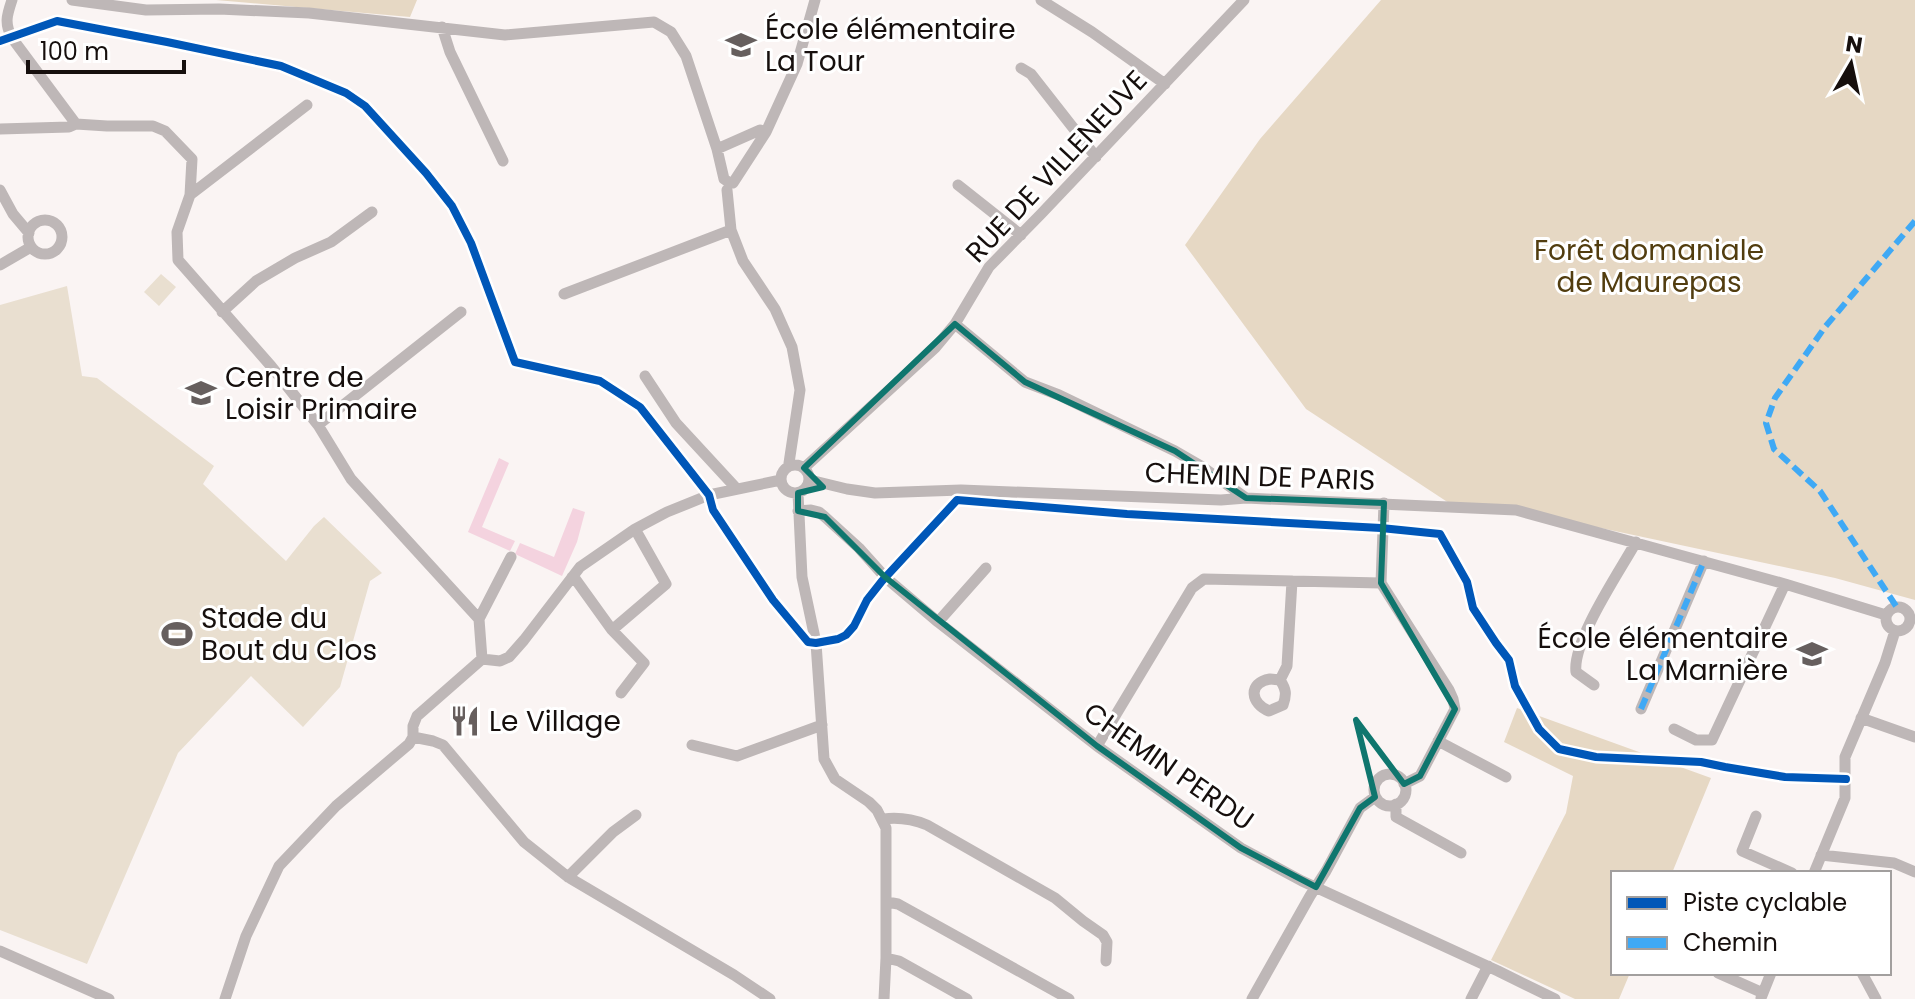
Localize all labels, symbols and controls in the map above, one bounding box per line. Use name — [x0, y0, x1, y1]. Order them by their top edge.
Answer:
place label: École élémentaire La Tour — [765, 10, 1016, 81]
scale bar — [28, 24, 184, 74]
north arrow — [1811, 24, 1891, 104]
school or university icon: École élémentaire La Tour — [724, 28, 758, 62]
text: N — [1843, 28, 1865, 61]
text: 100 m — [40, 35, 109, 68]
street label: RUE DE VILLENEUVE — [957, 62, 1156, 271]
park label: Forêt domaniale de Maurepas — [1534, 231, 1764, 302]
place label: Centre de Loisir Primaire — [225, 358, 417, 429]
school or university icon: Centre de Loisir Primaire — [184, 376, 218, 410]
street label: CHEMIN DE PARIS — [1144, 453, 1376, 500]
place label: Stade du Bout du Clos — [201, 599, 377, 670]
sports icon: Stade du Bout du Clos — [160, 617, 194, 651]
place label: École élémentaire La Marnière — [1537, 619, 1788, 690]
school or university icon: École élémentaire La Marnière — [1795, 637, 1829, 671]
street label: CHEMIN PERDU — [1076, 693, 1262, 840]
place label: Le Village — [489, 702, 621, 741]
restaurant icon: Le Village — [448, 704, 482, 738]
legend — [1611, 871, 1891, 975]
text: Piste cyclable — [1683, 886, 1847, 919]
text: Chemin — [1683, 926, 1778, 959]

